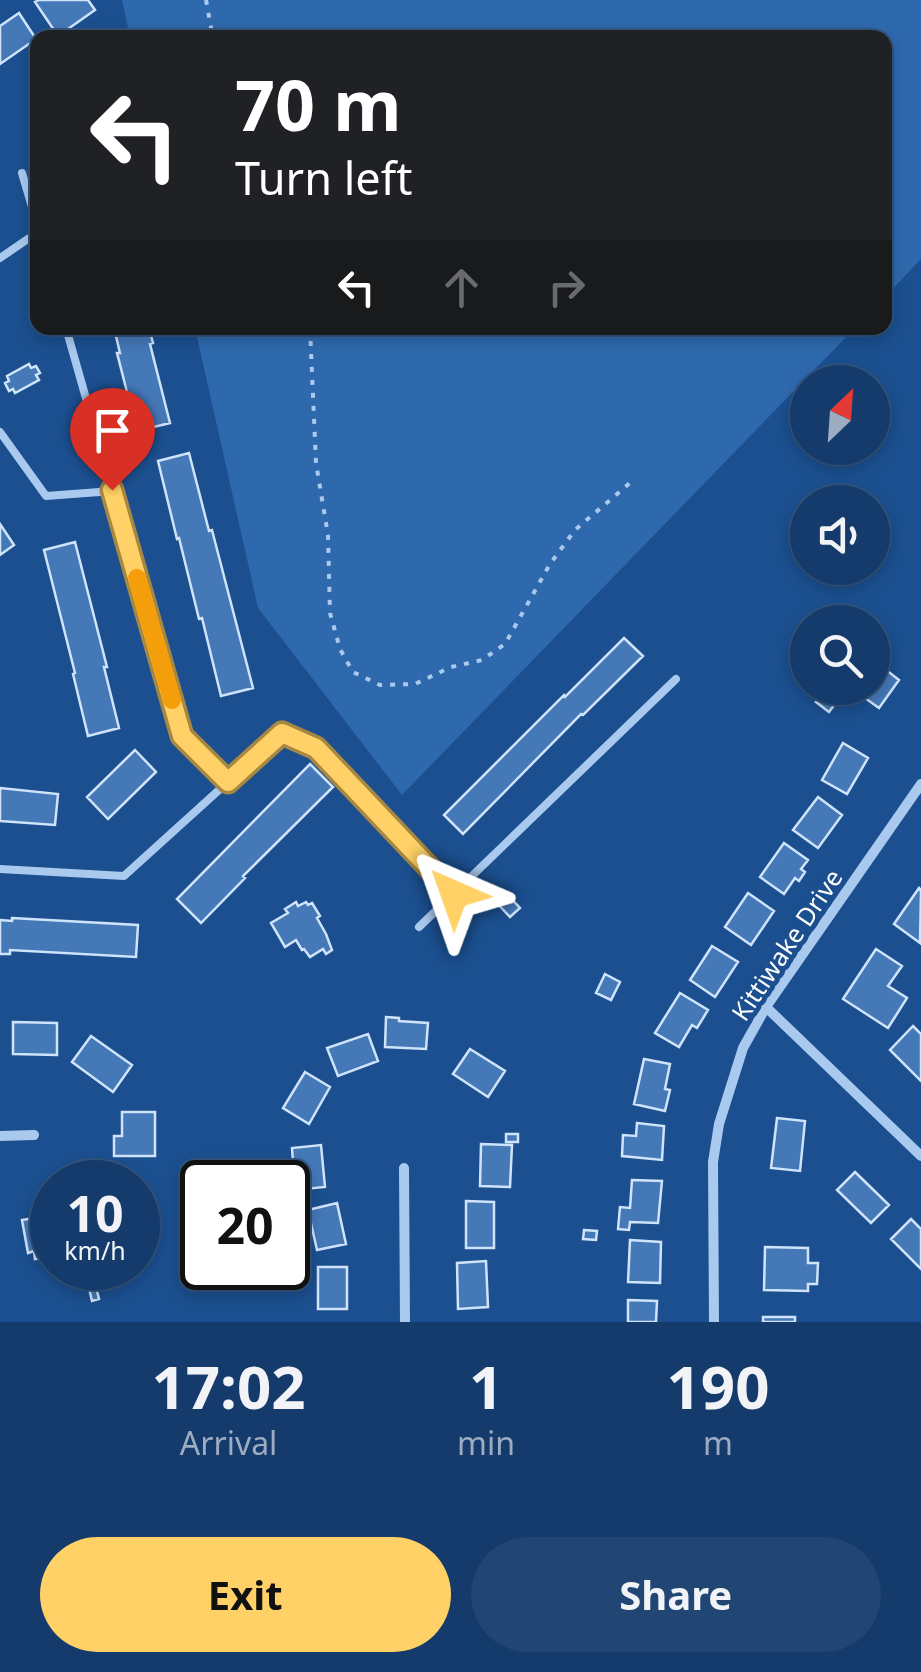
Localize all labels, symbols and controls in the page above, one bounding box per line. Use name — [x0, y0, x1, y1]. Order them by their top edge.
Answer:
text: 70 m — [235, 56, 402, 152]
icon: left — [70, 70, 200, 200]
text: Turn left — [235, 147, 412, 208]
icon: left — [329, 260, 384, 315]
icon: ahead — [434, 260, 489, 315]
icon: right — [539, 260, 594, 315]
north arrow — [790, 365, 890, 465]
map controls — [790, 365, 890, 705]
pin — [70, 388, 155, 491]
icon: arrive — [85, 403, 140, 458]
button: sound — [790, 485, 890, 585]
button: search — [790, 605, 890, 705]
position arrow — [402, 842, 506, 946]
street label: Kittiwake Drive — [723, 862, 849, 1027]
speed limit sign: 20 — [180, 1160, 310, 1290]
text: 10 — [66, 1179, 124, 1247]
text: km/h — [64, 1233, 126, 1267]
text: 17:02 — [151, 1345, 306, 1427]
text: 1 — [469, 1345, 503, 1427]
text: 190 — [667, 1345, 770, 1427]
text: Arrival — [180, 1421, 277, 1464]
text: min — [457, 1421, 515, 1464]
text: m — [703, 1421, 733, 1464]
button: Exit — [40, 1537, 451, 1652]
button: Share — [471, 1537, 881, 1652]

